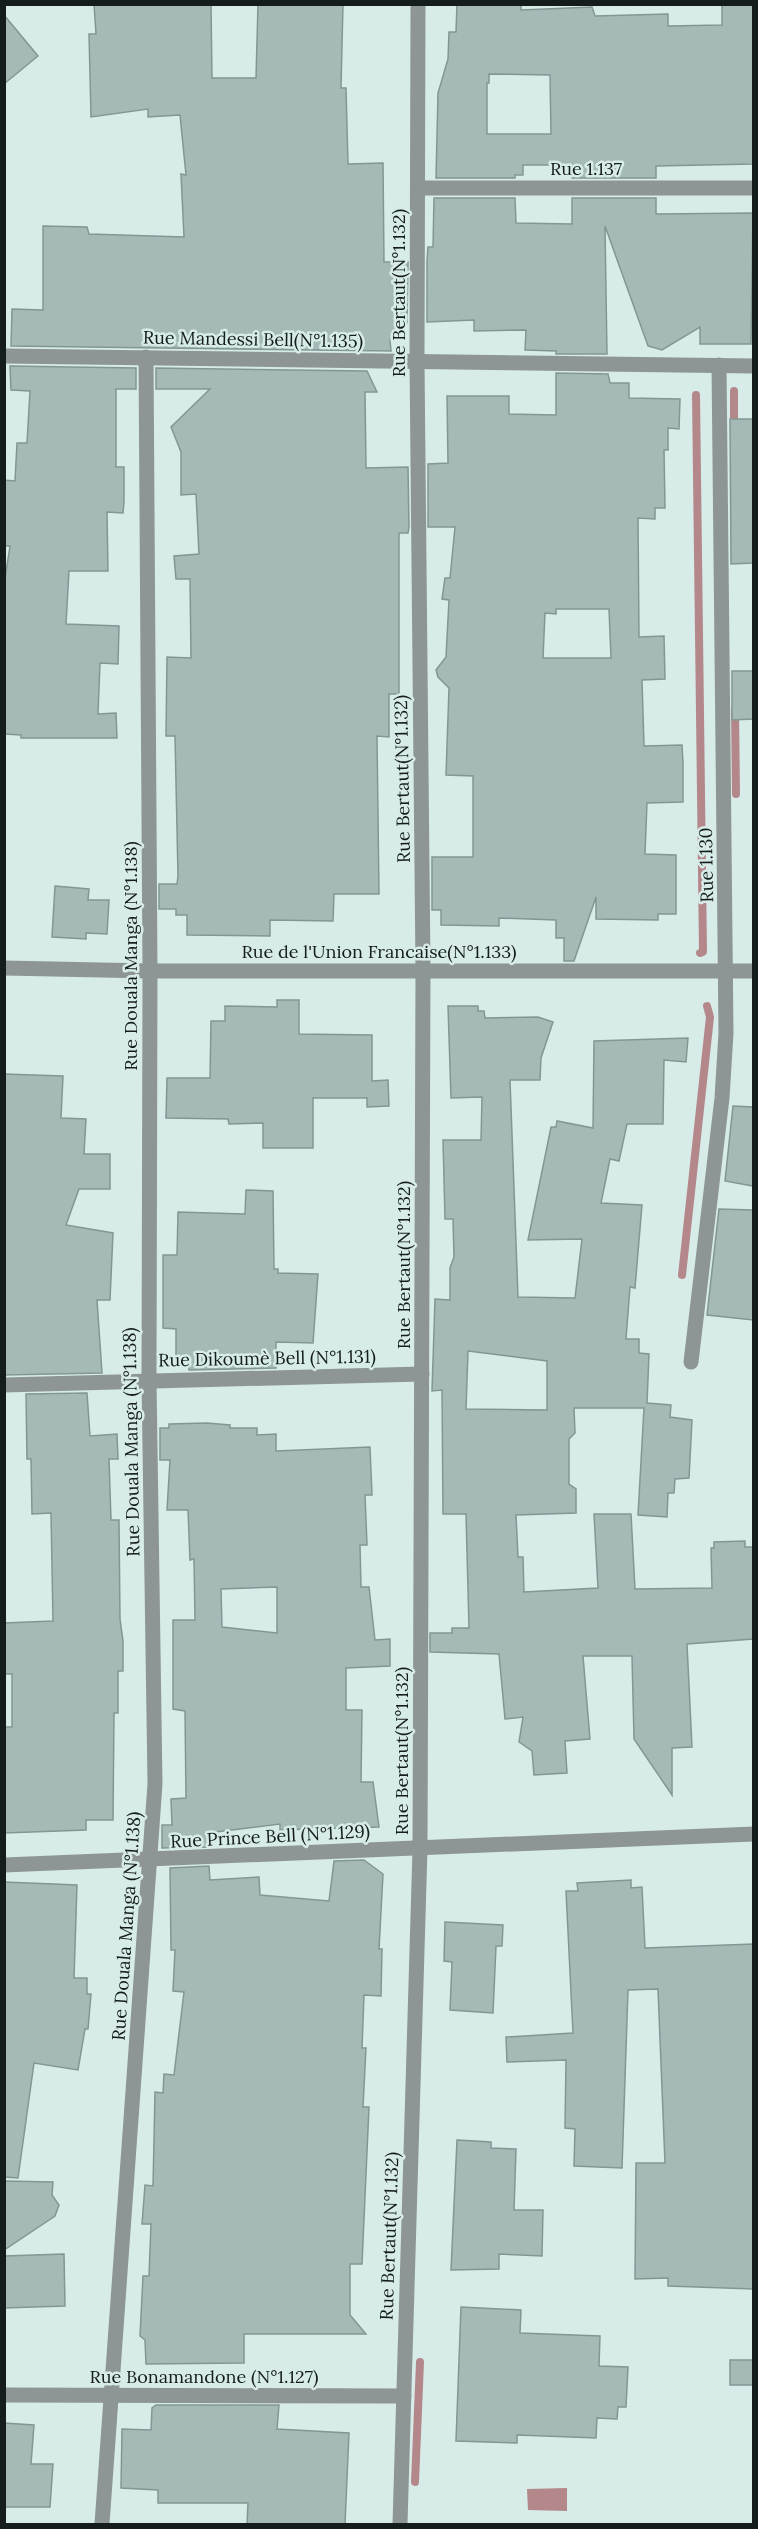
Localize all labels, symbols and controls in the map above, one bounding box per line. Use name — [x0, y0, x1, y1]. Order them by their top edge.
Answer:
street label: Rue 1.137 — [550, 157, 622, 180]
street label: Rue Bertaut(N°1.132) — [387, 209, 410, 377]
street label: Rue Mandessi Bell(N°1.135) — [143, 326, 363, 352]
street label: Rue Bertaut(N°1.132) — [389, 695, 415, 863]
street label: Rue 1.130 — [694, 827, 718, 903]
street label: Rue Douala Manga (N°1.138) — [119, 841, 142, 1071]
street label: Rue de l'Union Francaise(N°1.133) — [242, 940, 516, 963]
street label: Rue Bertaut(N°1.132) — [392, 1181, 415, 1349]
street label: Rue Douala Manga (N°1.138) — [117, 1327, 145, 1557]
street label: Rue Dikoumè Bell (N°1.131) — [158, 1345, 376, 1371]
street label: Rue Bertaut(N°1.132) — [390, 1667, 413, 1835]
street label: Rue Douala Manga (N°1.138) — [107, 1811, 145, 2041]
street label: Rue Prince Bell (N°1.129) — [170, 1819, 370, 1853]
street label: Rue Bertaut(N°1.132) — [375, 2151, 403, 2321]
street label: Rue Bonamandone (N°1.127) — [90, 2365, 318, 2388]

